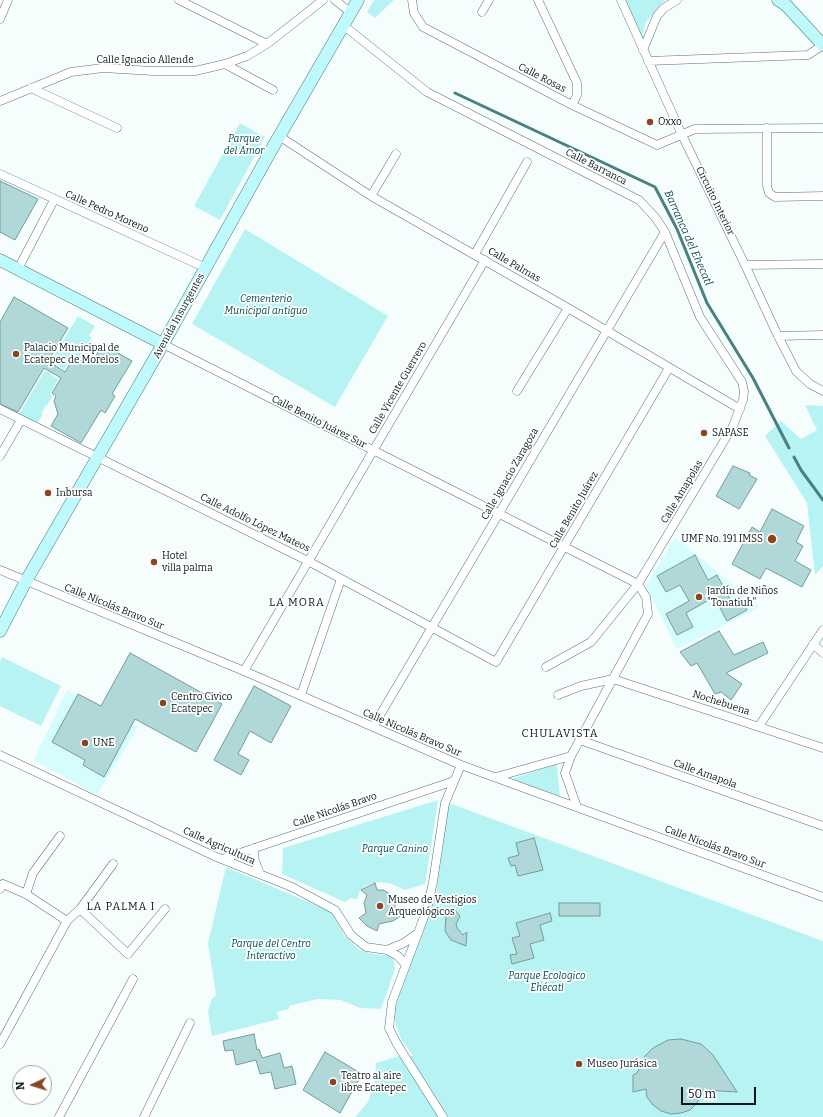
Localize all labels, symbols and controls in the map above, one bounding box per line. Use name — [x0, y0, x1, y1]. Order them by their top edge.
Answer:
street label: Calle Ignacio Allende — [96, 54, 194, 66]
street label: Calle Rosas — [516, 61, 568, 95]
place label: Oxxo — [658, 116, 682, 128]
marker: Oxxo — [645, 117, 655, 127]
park label: Parque del Amor — [224, 133, 264, 156]
street label: Calle Barranca — [563, 146, 629, 188]
street label: Circuito Interior — [693, 165, 737, 237]
street label: Calle Pedro Moreno — [63, 188, 151, 236]
water label: Barranca del Ehecatl — [661, 188, 715, 288]
street label: Calle Palmas — [486, 245, 542, 285]
street label: Avenida Insurgentes — [151, 271, 207, 361]
park label: Cementerio Municipal antiguo — [224, 293, 308, 316]
street label: Calle Vicente Guerrero — [367, 340, 429, 436]
place label: Palacio Municipal de Ecatepec de Morelos — [24, 342, 119, 366]
marker: Palacio Municipal de Ecatepec de Morelos — [11, 349, 21, 359]
street label: Calle Benito Juárez Sur — [269, 393, 369, 451]
street label: Calle Ignacio Zaragoza — [479, 426, 541, 522]
place label: SAPASE — [712, 427, 749, 439]
marker: SAPASE — [699, 428, 709, 438]
street label: Calle Amapolas — [658, 458, 706, 526]
street label: Calle Benito Juárez — [547, 469, 601, 551]
place label: Inbursa — [56, 487, 92, 499]
marker: Inbursa — [43, 488, 53, 498]
street label: Calle Adolfo López Mateos — [198, 491, 312, 555]
place label: UMF No. 191 IMSS — [681, 533, 763, 545]
marker: UMF No. 191 IMSS — [766, 533, 778, 545]
place label: Hotel villa palma — [162, 550, 213, 574]
marker: Hotel villa palma — [149, 557, 159, 567]
street label: Calle Nicolás Bravo Sur — [62, 582, 166, 632]
place label: Jardín de Niños "Tonatiuh" — [707, 585, 778, 608]
marker: Jardín de Niños "Tonatiuh" — [694, 592, 704, 602]
district label: LA MORA — [269, 596, 325, 610]
street label: Nochebuena — [691, 688, 751, 718]
place label: Centro Civico Ecatepec — [171, 691, 232, 714]
marker: Centro Civico Ecatepec — [158, 698, 168, 708]
street label: Calle Nicolás Bravo Sur — [361, 707, 463, 759]
district label: CHULAVISTA — [521, 727, 599, 741]
place label: UNE — [93, 737, 115, 749]
marker: UNE — [80, 738, 90, 748]
street label: Calle Amapola — [672, 757, 738, 791]
street label: Calle Nicolás Bravo — [291, 790, 379, 830]
street label: Calle Nicolás Bravo Sur — [663, 823, 767, 871]
street label: Calle Agricultura — [181, 825, 257, 867]
park label: Parque Canino — [362, 843, 428, 855]
place label: Museo de Vestigios Arqueológicos — [388, 894, 477, 918]
district label: LA PALMA I — [87, 900, 155, 914]
marker: Museo de Vestigios Arqueológicos — [375, 901, 385, 911]
park label: Parque del Centro Interactivo — [231, 938, 311, 962]
park label: Parque Ecologico Ehécatl — [508, 970, 586, 994]
place label: Museo Jurásica — [587, 1058, 657, 1070]
marker: Museo Jurásica — [574, 1059, 584, 1069]
north arrow — [12, 1065, 52, 1105]
place label: Teatro al aire libre Ecatepec — [341, 1070, 406, 1094]
marker: Teatro al aire libre Ecatepec — [328, 1077, 338, 1087]
scale bar — [683, 1079, 758, 1105]
text: N — [14, 1081, 27, 1090]
text: 50 m — [688, 1087, 716, 1101]

